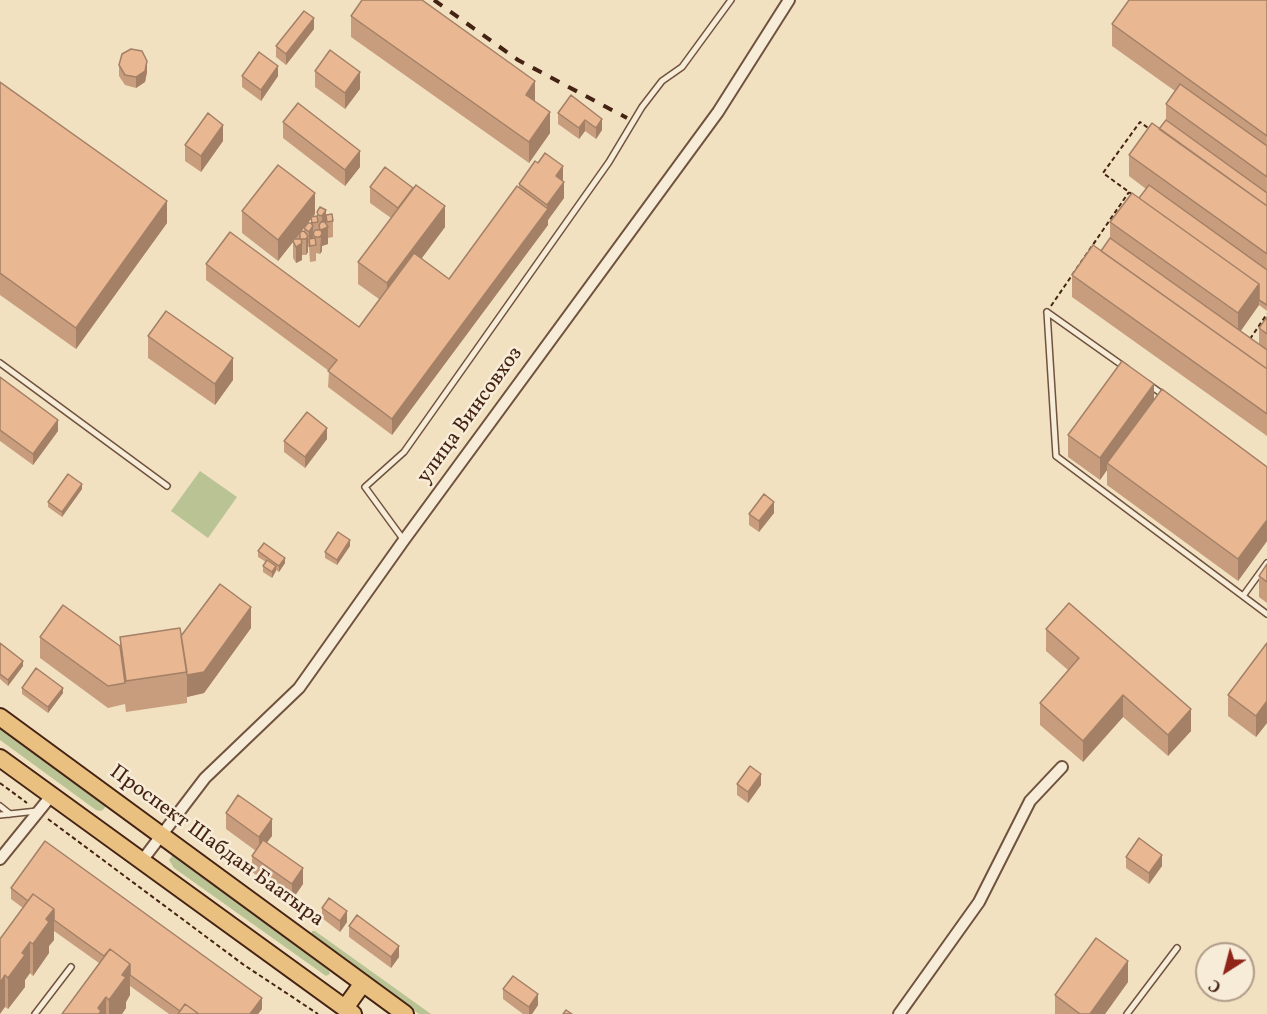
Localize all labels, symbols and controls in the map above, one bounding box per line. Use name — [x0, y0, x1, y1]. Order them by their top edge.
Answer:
street label: улица Винсовхоз — [413, 343, 529, 489]
street label: Проспект Шабдан Баатыра — [104, 761, 328, 933]
north arrow — [1195, 942, 1255, 1002]
text: С — [1205, 973, 1226, 997]

